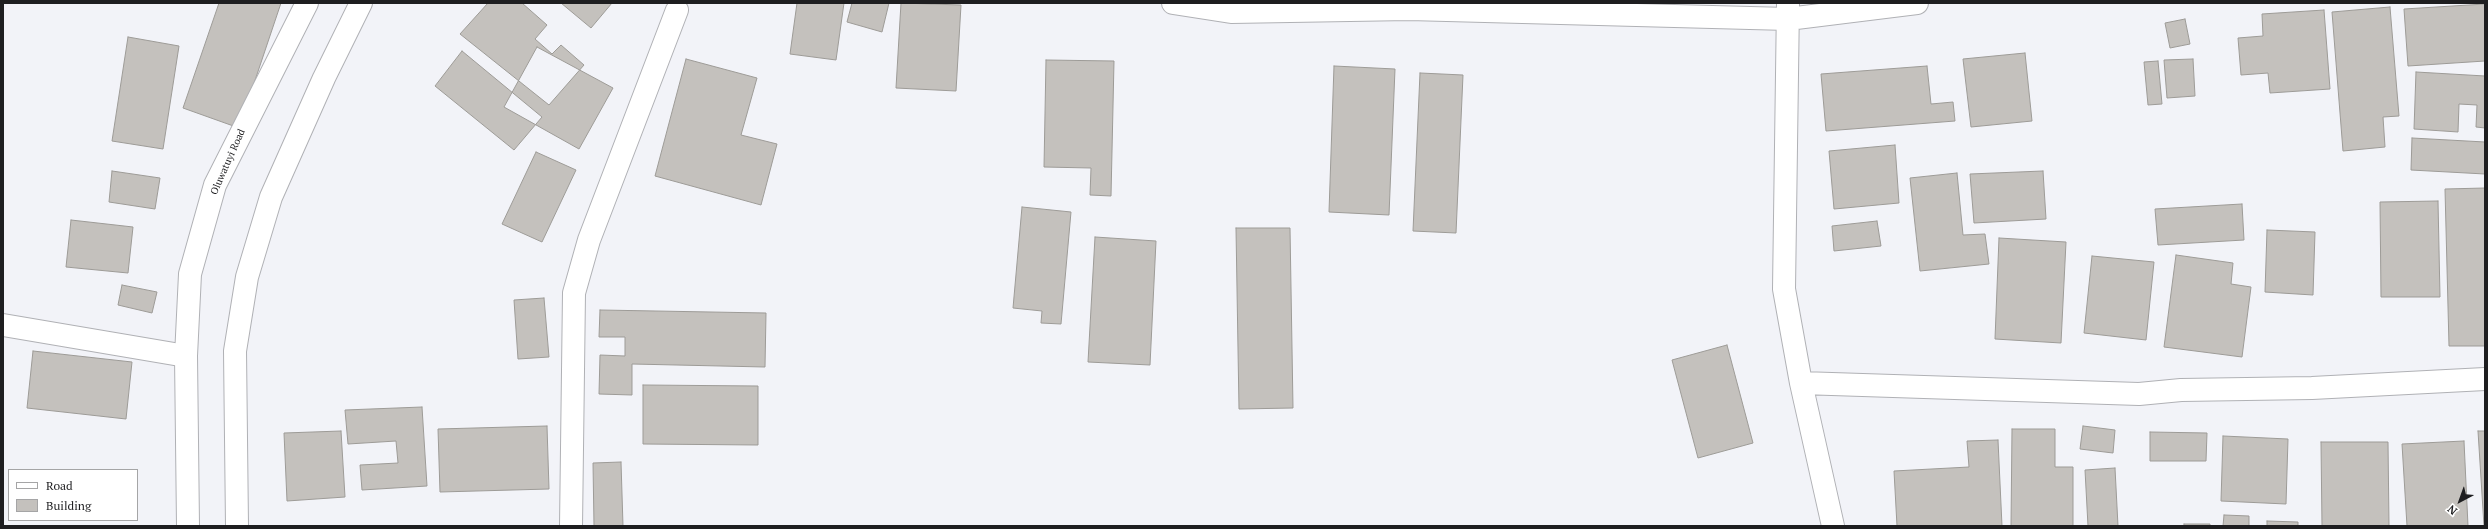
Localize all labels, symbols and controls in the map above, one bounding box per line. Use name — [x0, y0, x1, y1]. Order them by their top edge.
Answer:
street label: Oluwatuyi Road — [208, 127, 248, 197]
legend — [8, 469, 138, 521]
text: Road — [46, 478, 73, 493]
north arrow — [2440, 481, 2480, 521]
text: Building — [46, 498, 91, 513]
text: N — [2444, 502, 2460, 518]

